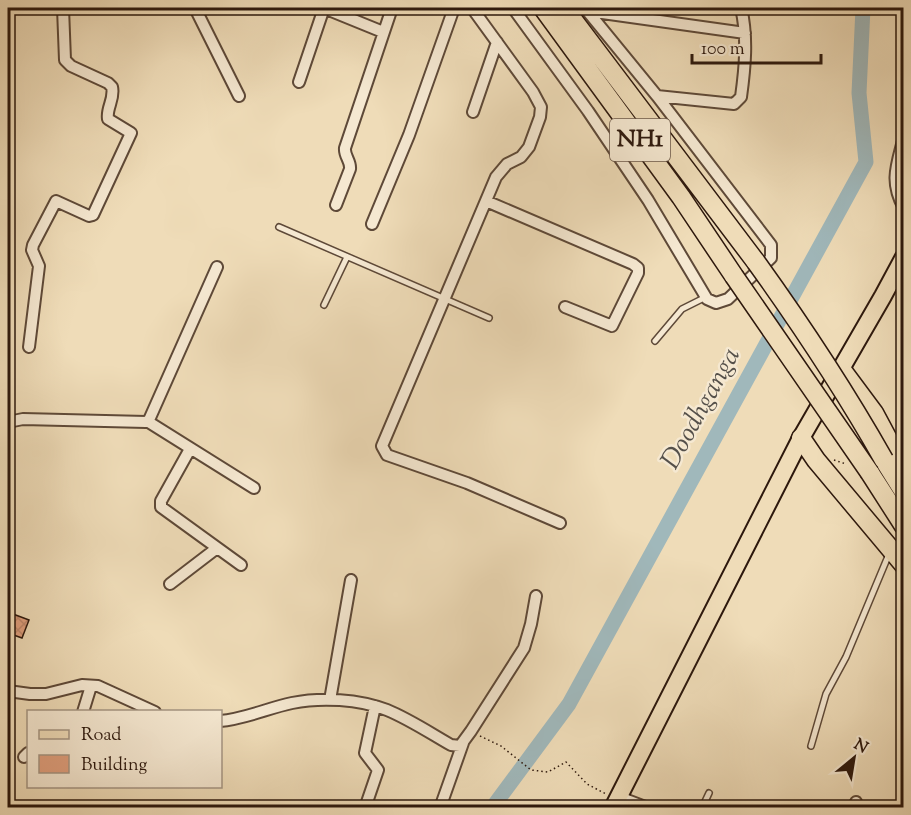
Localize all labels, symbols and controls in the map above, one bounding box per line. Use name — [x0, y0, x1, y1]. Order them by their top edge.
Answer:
scale bar — [692, 27, 821, 65]
text: 100 m — [701, 37, 745, 63]
road number: NH1 — [610, 119, 670, 161]
water label: Doodhganga — [652, 341, 752, 477]
legend — [27, 710, 222, 788]
text: Road — [81, 723, 121, 749]
north arrow — [824, 728, 884, 788]
text: N — [849, 734, 872, 760]
text: Building — [81, 753, 147, 779]

